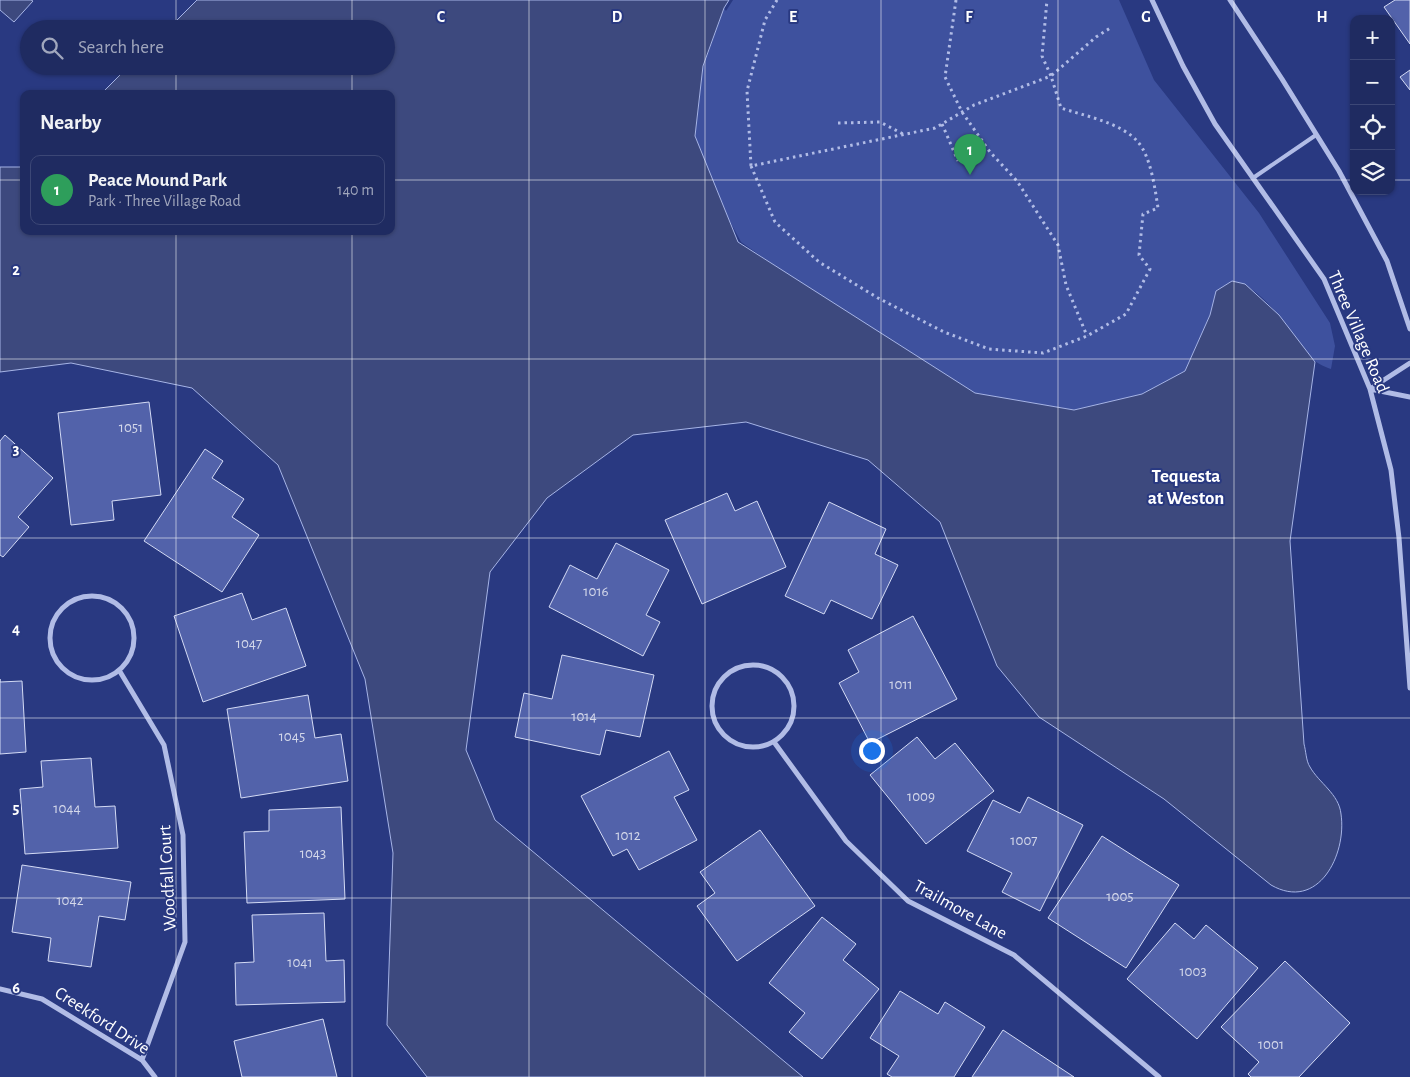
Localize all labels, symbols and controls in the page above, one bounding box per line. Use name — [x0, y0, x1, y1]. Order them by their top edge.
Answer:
text: C — [437, 9, 446, 25]
text: D — [612, 9, 623, 25]
text: E — [789, 9, 797, 25]
text: F — [965, 9, 973, 25]
text: G — [1141, 9, 1151, 25]
text: H — [1316, 9, 1328, 25]
map controls — [1350, 15, 1395, 195]
button: + — [1350, 15, 1395, 60]
search box — [20, 20, 395, 75]
icon: search — [38, 34, 66, 62]
text: Search here — [78, 38, 164, 57]
button: − — [1350, 60, 1395, 105]
button: locate — [1350, 105, 1395, 150]
text: Nearby — [40, 112, 101, 133]
pin: 1 — [954, 134, 986, 175]
button: layers — [1350, 150, 1395, 195]
text: Peace Mound Park — [88, 171, 227, 190]
text: 1 — [54, 182, 60, 198]
text: 140 m — [337, 182, 374, 198]
text: Park · Three Village Road — [88, 193, 241, 209]
text: 2 — [12, 262, 20, 278]
street label: Three Village Road — [1324, 268, 1392, 396]
house number: 1051 — [119, 420, 143, 435]
text: 3 — [13, 441, 20, 457]
district label: Tequesta at Weston — [1148, 467, 1224, 508]
house number: 1016 — [583, 584, 609, 599]
text: 4 — [12, 621, 20, 637]
house number: 1047 — [236, 636, 262, 651]
house number: 1011 — [889, 677, 913, 692]
house number: 1014 — [571, 709, 597, 724]
house number: 1045 — [279, 729, 305, 744]
your location — [859, 738, 885, 764]
house number: 1009 — [907, 789, 935, 804]
text: 5 — [13, 800, 20, 816]
house number: 1044 — [53, 801, 81, 816]
street label: Woodfall Court — [156, 824, 180, 931]
house number: 1012 — [615, 828, 641, 843]
house number: 1007 — [1010, 833, 1038, 848]
house number: 1043 — [300, 846, 326, 861]
street label: Trailmore Lane — [910, 877, 1010, 943]
house number: 1005 — [1106, 889, 1134, 904]
house number: 1042 — [56, 893, 84, 908]
house number: 1041 — [287, 955, 313, 970]
house number: 1003 — [1179, 964, 1207, 979]
text: 6 — [12, 980, 20, 996]
street label: Creekford Drive — [51, 984, 153, 1058]
house number: 1001 — [1258, 1037, 1284, 1052]

